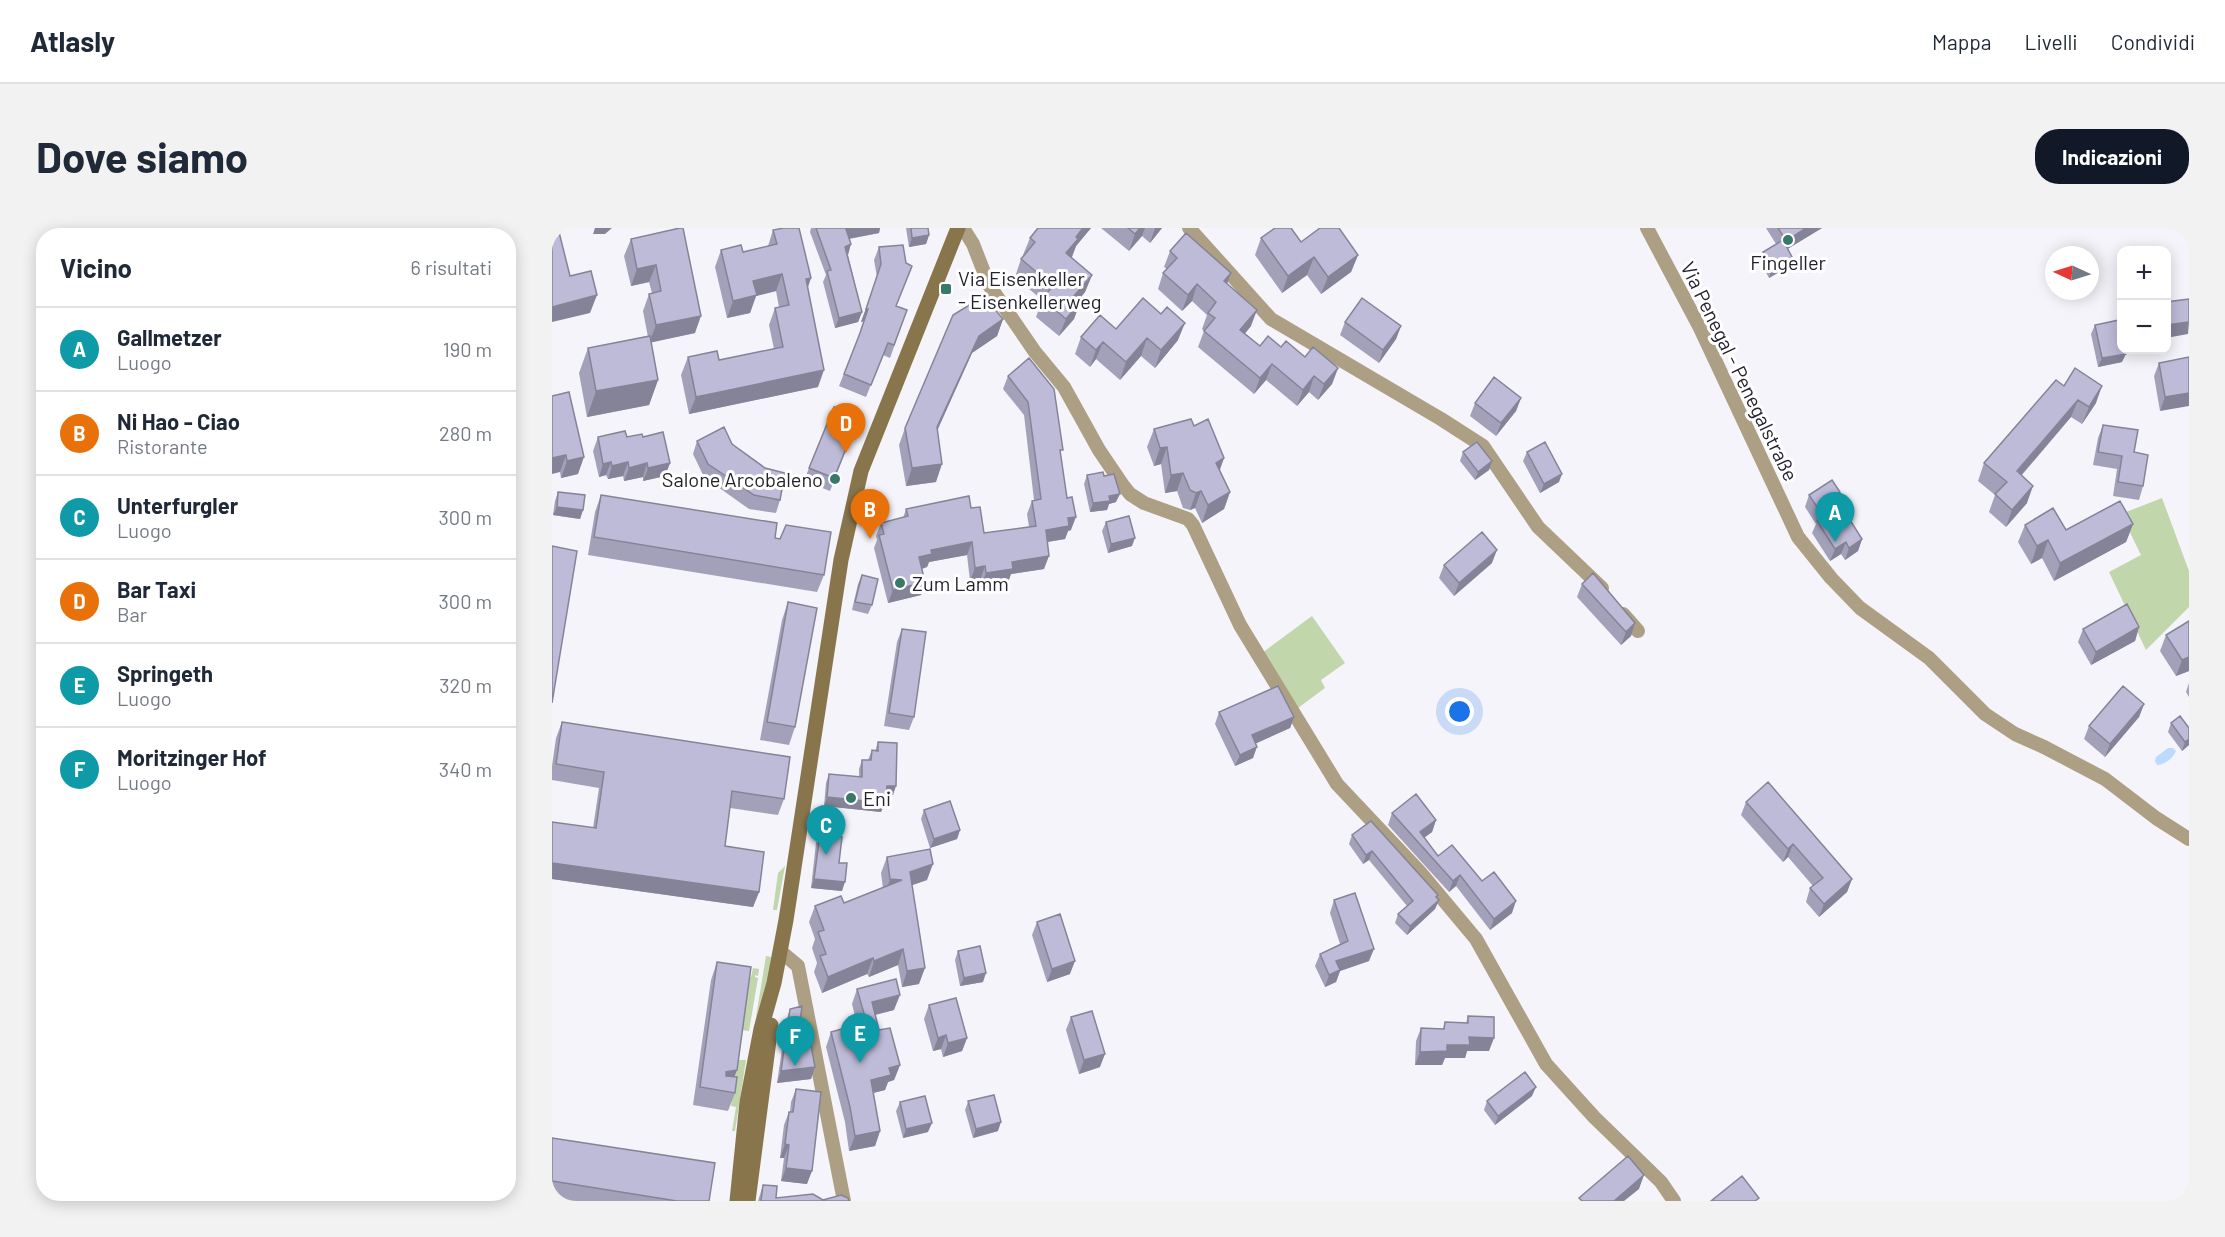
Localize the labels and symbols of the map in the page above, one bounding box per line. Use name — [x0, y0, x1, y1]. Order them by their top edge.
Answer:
marker: Fingeller — [1781, 233, 1795, 247]
north arrow — [2045, 246, 2099, 300]
place label: Fingeller — [1750, 250, 1826, 274]
street label: Via Penegal - Penegalstraße — [1676, 257, 1804, 485]
place label: Via Eisenkeller - Eisenkellerweg — [958, 266, 1102, 313]
marker: Via Eisenkeller - Eisenkellerweg — [939, 282, 953, 296]
pin: D — [826, 404, 866, 453]
place label: Salone Arcobaleno — [662, 467, 823, 491]
marker: Salone Arcobaleno — [828, 472, 842, 486]
pin: B — [850, 490, 890, 539]
pin: A — [1816, 492, 1854, 542]
place label: Zum Lamm — [912, 571, 1009, 595]
marker: Zum Lamm — [893, 576, 907, 590]
your location — [1445, 697, 1474, 726]
place label: Eni — [863, 786, 891, 810]
marker: Eni — [844, 791, 858, 805]
pin: C — [806, 806, 846, 855]
pin: E — [840, 1014, 880, 1063]
pin: F — [776, 1016, 814, 1066]

